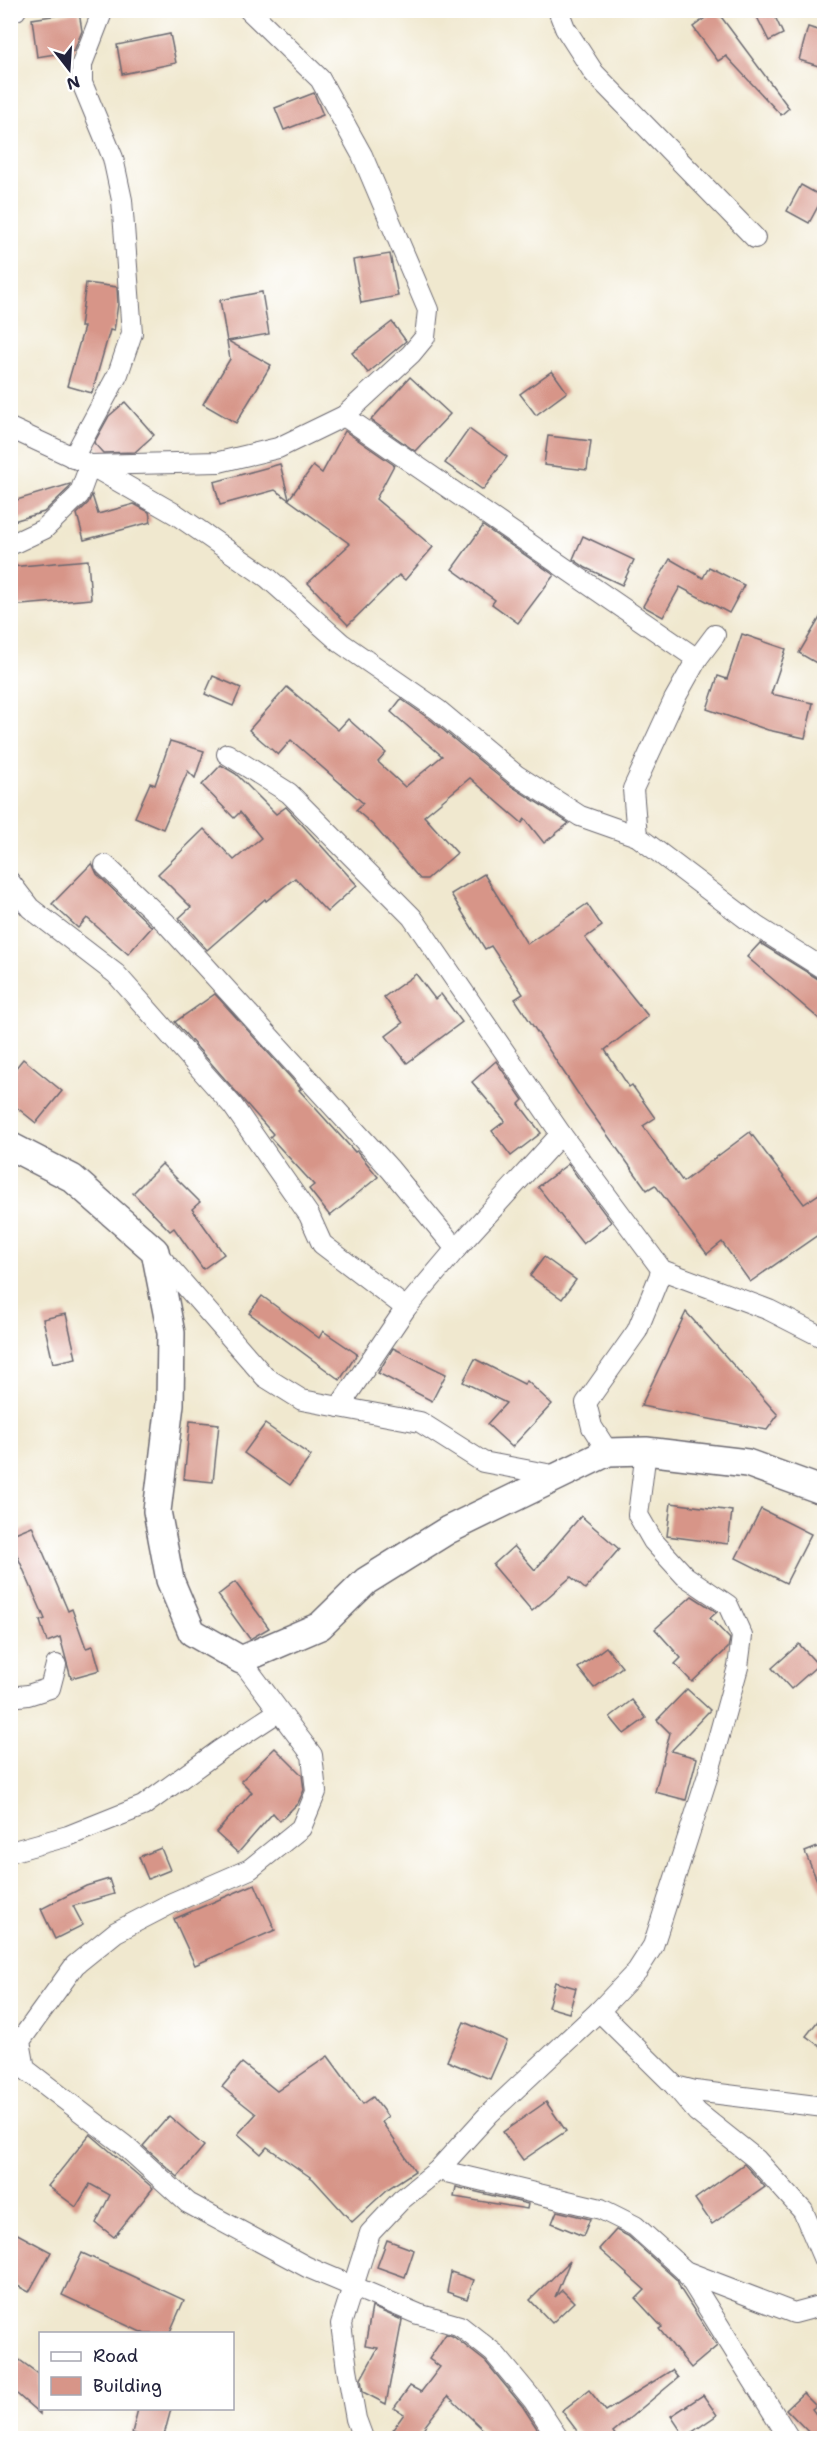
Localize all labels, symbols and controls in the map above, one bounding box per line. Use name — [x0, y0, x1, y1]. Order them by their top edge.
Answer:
north arrow — [39, 39, 99, 99]
text: N — [64, 71, 82, 95]
legend — [39, 2332, 234, 2410]
text: Road — [93, 2344, 138, 2368]
text: Building — [93, 2374, 162, 2398]

